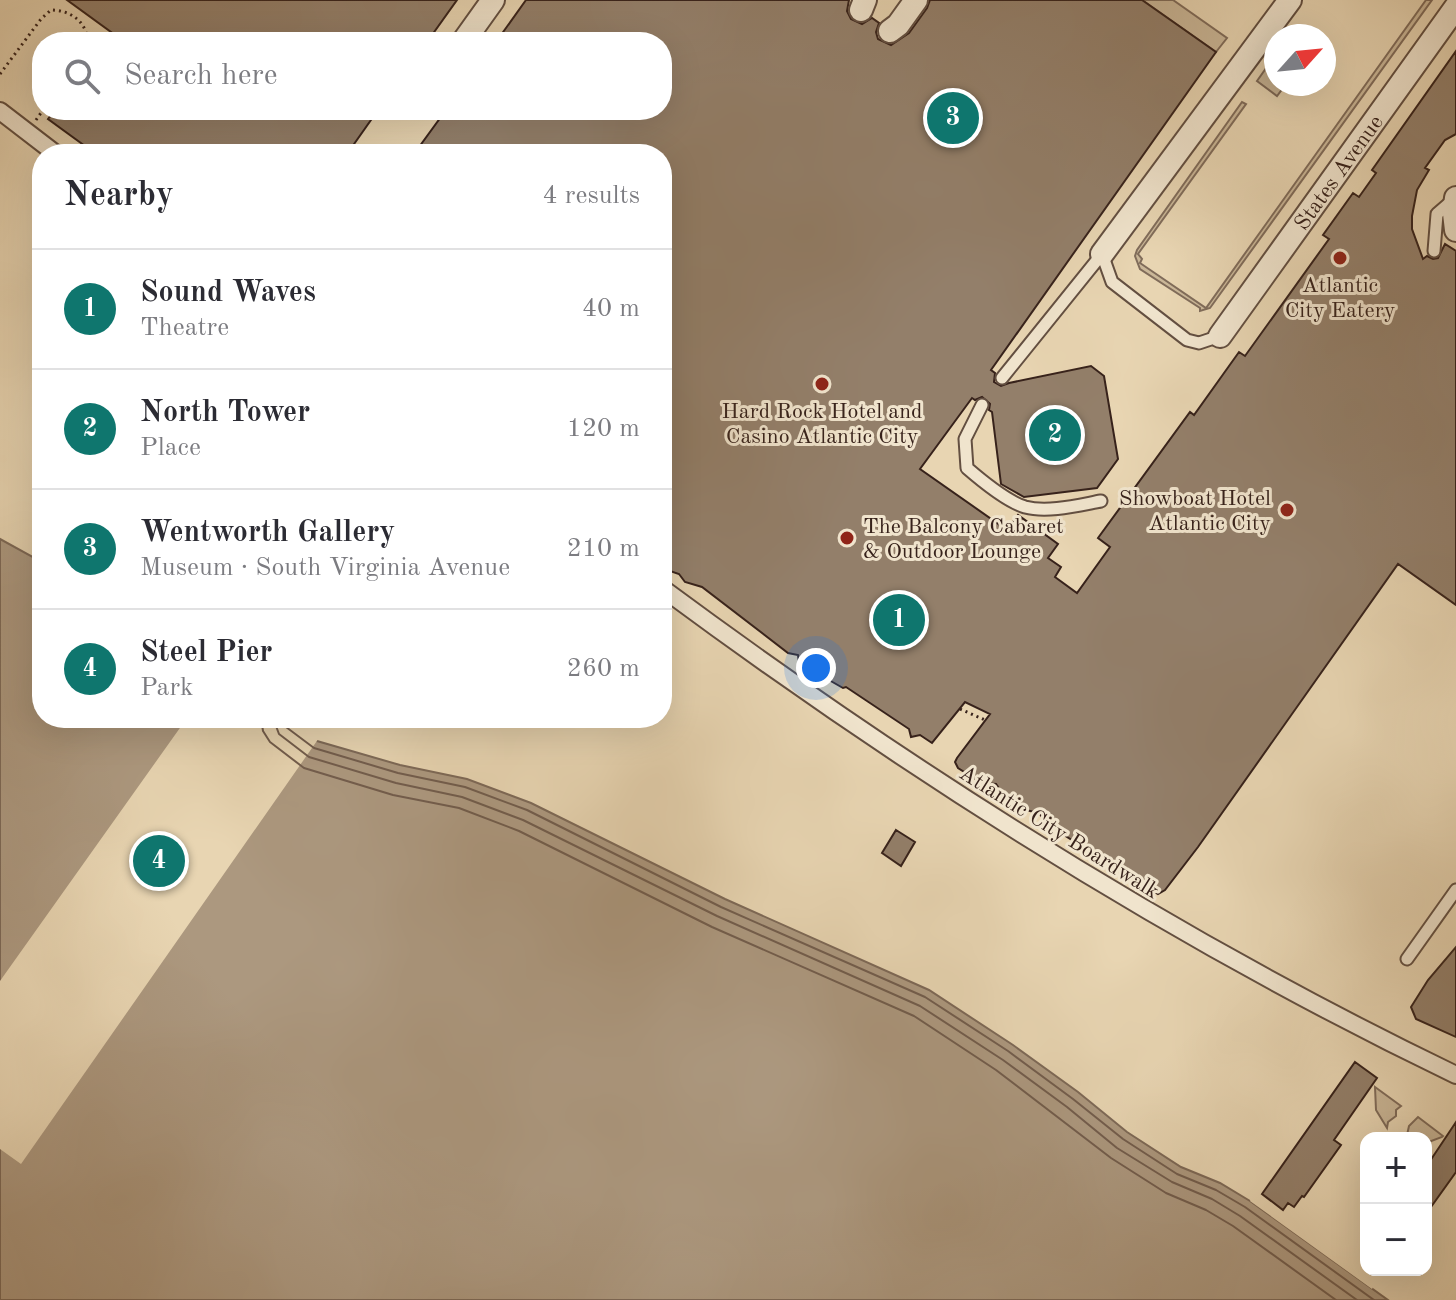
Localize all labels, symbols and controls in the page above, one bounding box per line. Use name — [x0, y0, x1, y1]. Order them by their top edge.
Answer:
north arrow — [1264, 24, 1336, 96]
search box — [32, 32, 672, 120]
icon: search — [60, 54, 104, 98]
text: Search here — [124, 61, 278, 91]
pin: 3 — [927, 88, 979, 148]
street label: States Avenue — [1291, 111, 1388, 235]
text: Nearby — [64, 179, 174, 213]
text: 4 results — [542, 183, 640, 209]
marker: Atlantic City Eatery — [1331, 249, 1349, 267]
place label: Atlantic City Eatery — [1285, 275, 1396, 322]
text: Sound Waves — [140, 278, 316, 308]
text: 1 — [82, 296, 98, 322]
text: 40 m — [582, 296, 640, 322]
text: Theatre — [140, 315, 229, 341]
marker: Hard Rock Hotel and Casino Atlantic City — [813, 375, 831, 393]
text: North Tower — [140, 398, 310, 428]
place label: Hard Rock Hotel and Casino Atlantic City — [721, 401, 923, 448]
pin: 2 — [1029, 405, 1081, 465]
text: 2 — [82, 416, 98, 442]
text: 120 m — [567, 416, 640, 442]
text: Place — [140, 435, 201, 461]
place label: Showboat Hotel Atlantic City — [1119, 488, 1271, 535]
marker: Showboat Hotel Atlantic City — [1278, 501, 1296, 519]
place label: The Balcony Cabaret & Outdoor Lounge — [863, 516, 1064, 563]
text: Wentworth Gallery — [140, 518, 395, 548]
marker: The Balcony Cabaret & Outdoor Lounge — [838, 529, 856, 547]
text: 3 — [82, 536, 98, 562]
text: 210 m — [567, 536, 640, 562]
text: Museum · South Virginia Avenue — [140, 555, 510, 581]
pin: 1 — [873, 590, 925, 650]
text: Steel Pier — [140, 638, 273, 668]
your location — [796, 648, 836, 688]
text: 4 — [82, 656, 98, 682]
text: 260 m — [567, 656, 640, 682]
text: Park — [140, 675, 194, 701]
street label: Atlantic City Boardwalk — [955, 762, 1163, 903]
pin: 4 — [133, 831, 185, 891]
map controls — [1360, 1132, 1432, 1276]
button: + — [1360, 1132, 1432, 1204]
button: − — [1360, 1204, 1432, 1276]

